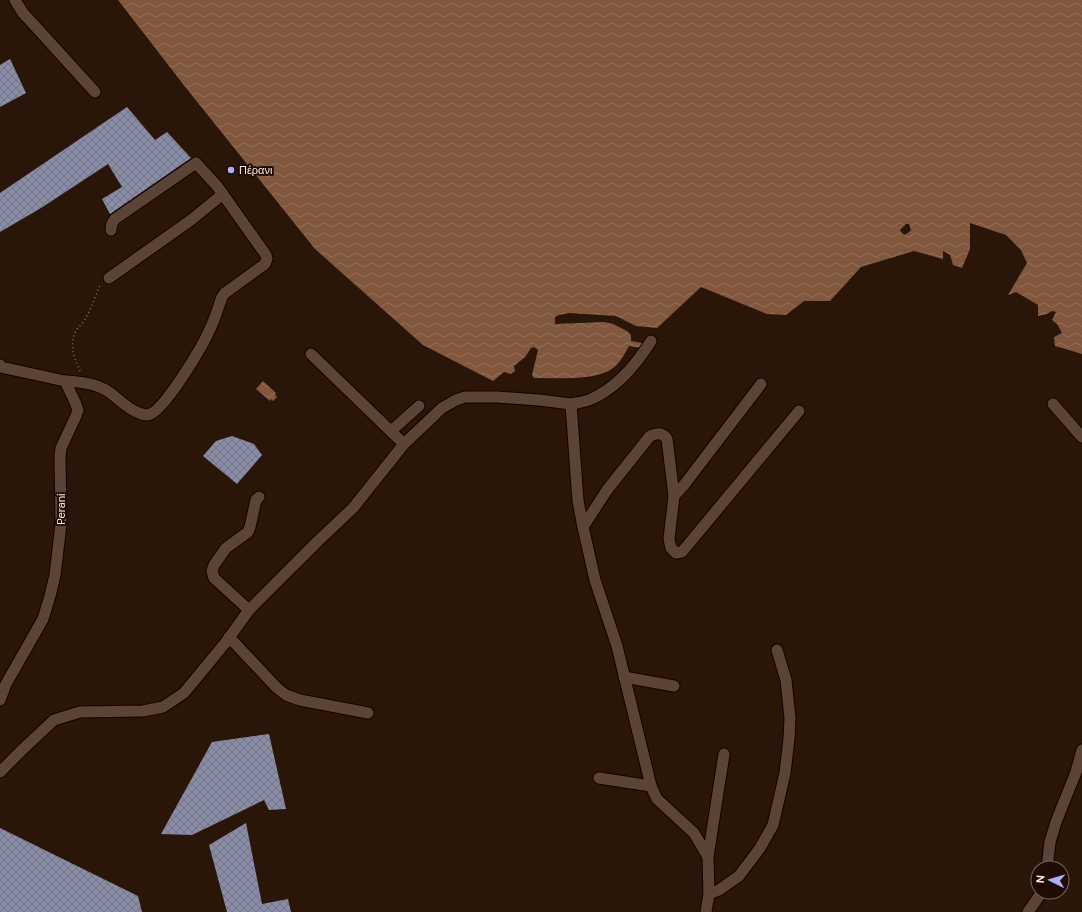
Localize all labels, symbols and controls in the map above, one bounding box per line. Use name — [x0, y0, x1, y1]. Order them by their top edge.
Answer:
place label: Πέρανι — [239, 163, 273, 177]
marker: Πέρανι — [226, 165, 236, 175]
street label: Perani — [54, 493, 68, 525]
north arrow — [1030, 860, 1070, 900]
text: N — [1033, 875, 1047, 884]

